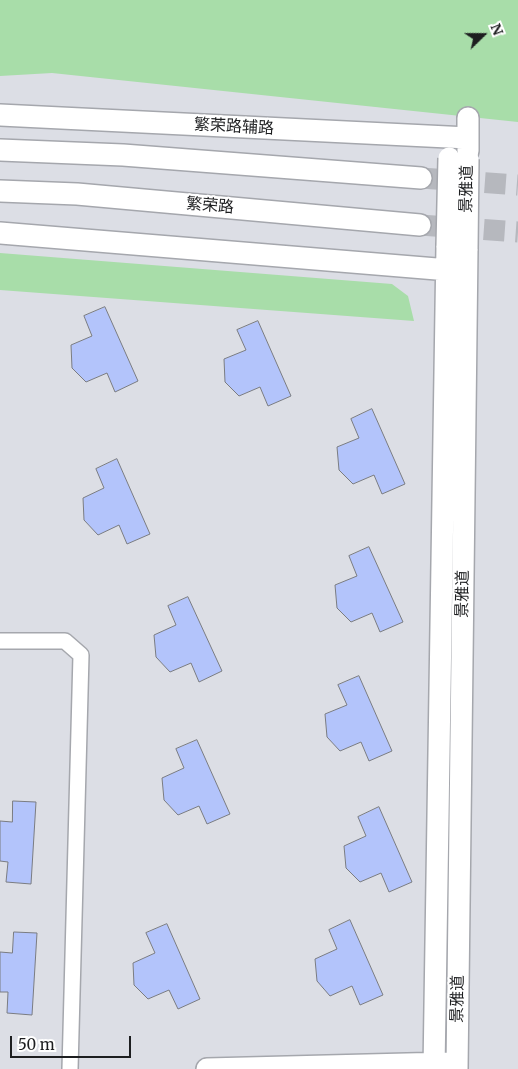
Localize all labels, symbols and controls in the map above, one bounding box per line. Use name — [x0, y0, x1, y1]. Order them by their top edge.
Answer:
north arrow — [458, 10, 508, 60]
text: N — [486, 21, 507, 38]
street label: 繁荣路辅路 — [194, 115, 274, 139]
street label: 景雅道 — [457, 165, 477, 213]
street label: 繁荣路 — [185, 194, 235, 218]
street label: 景雅道 — [453, 570, 473, 618]
street label: 景雅道 — [448, 975, 468, 1023]
scale bar — [12, 1026, 134, 1058]
text: 50 m — [18, 1035, 55, 1054]

